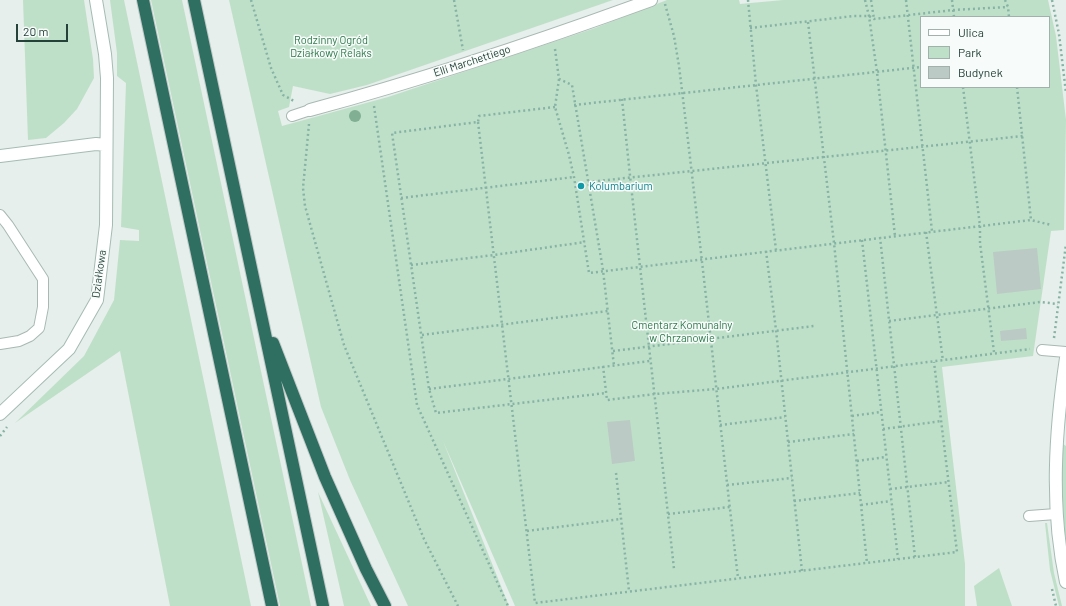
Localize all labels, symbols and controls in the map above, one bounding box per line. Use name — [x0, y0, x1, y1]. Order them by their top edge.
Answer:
scale bar — [18, 16, 70, 42]
legend — [920, 16, 1050, 88]
text: 20 m — [23, 24, 49, 38]
text: Ulica — [958, 25, 984, 39]
park label: Rodzinny Ogród Działkowy Relaks — [290, 33, 372, 59]
street label: Elli Marchettiego — [432, 42, 512, 80]
text: Park — [958, 45, 982, 59]
text: Budynek — [958, 65, 1003, 79]
place label: Kolumbarium — [589, 179, 652, 193]
marker: Kolumbarium — [576, 181, 586, 191]
street label: Działkowa — [89, 249, 109, 299]
park label: Cmentarz Komunalny w Chrzanowie — [632, 318, 732, 344]

